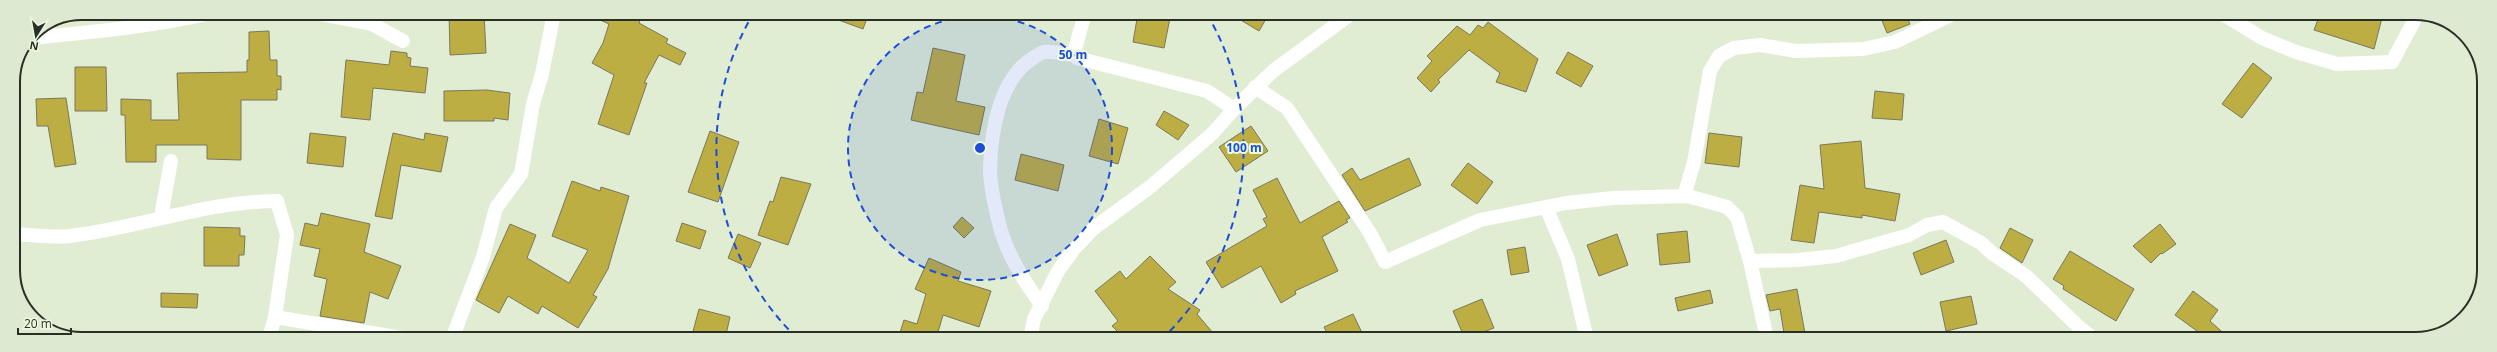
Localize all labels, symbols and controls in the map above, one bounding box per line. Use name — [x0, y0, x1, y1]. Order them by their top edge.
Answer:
north arrow — [16, 16, 56, 56]
text: N — [28, 38, 40, 55]
text: 50 m — [1059, 46, 1087, 63]
text: 100 m — [1226, 139, 1262, 156]
centre of rings — [973, 141, 987, 155]
scale bar — [18, 310, 71, 336]
text: 20 m — [24, 315, 52, 332]

